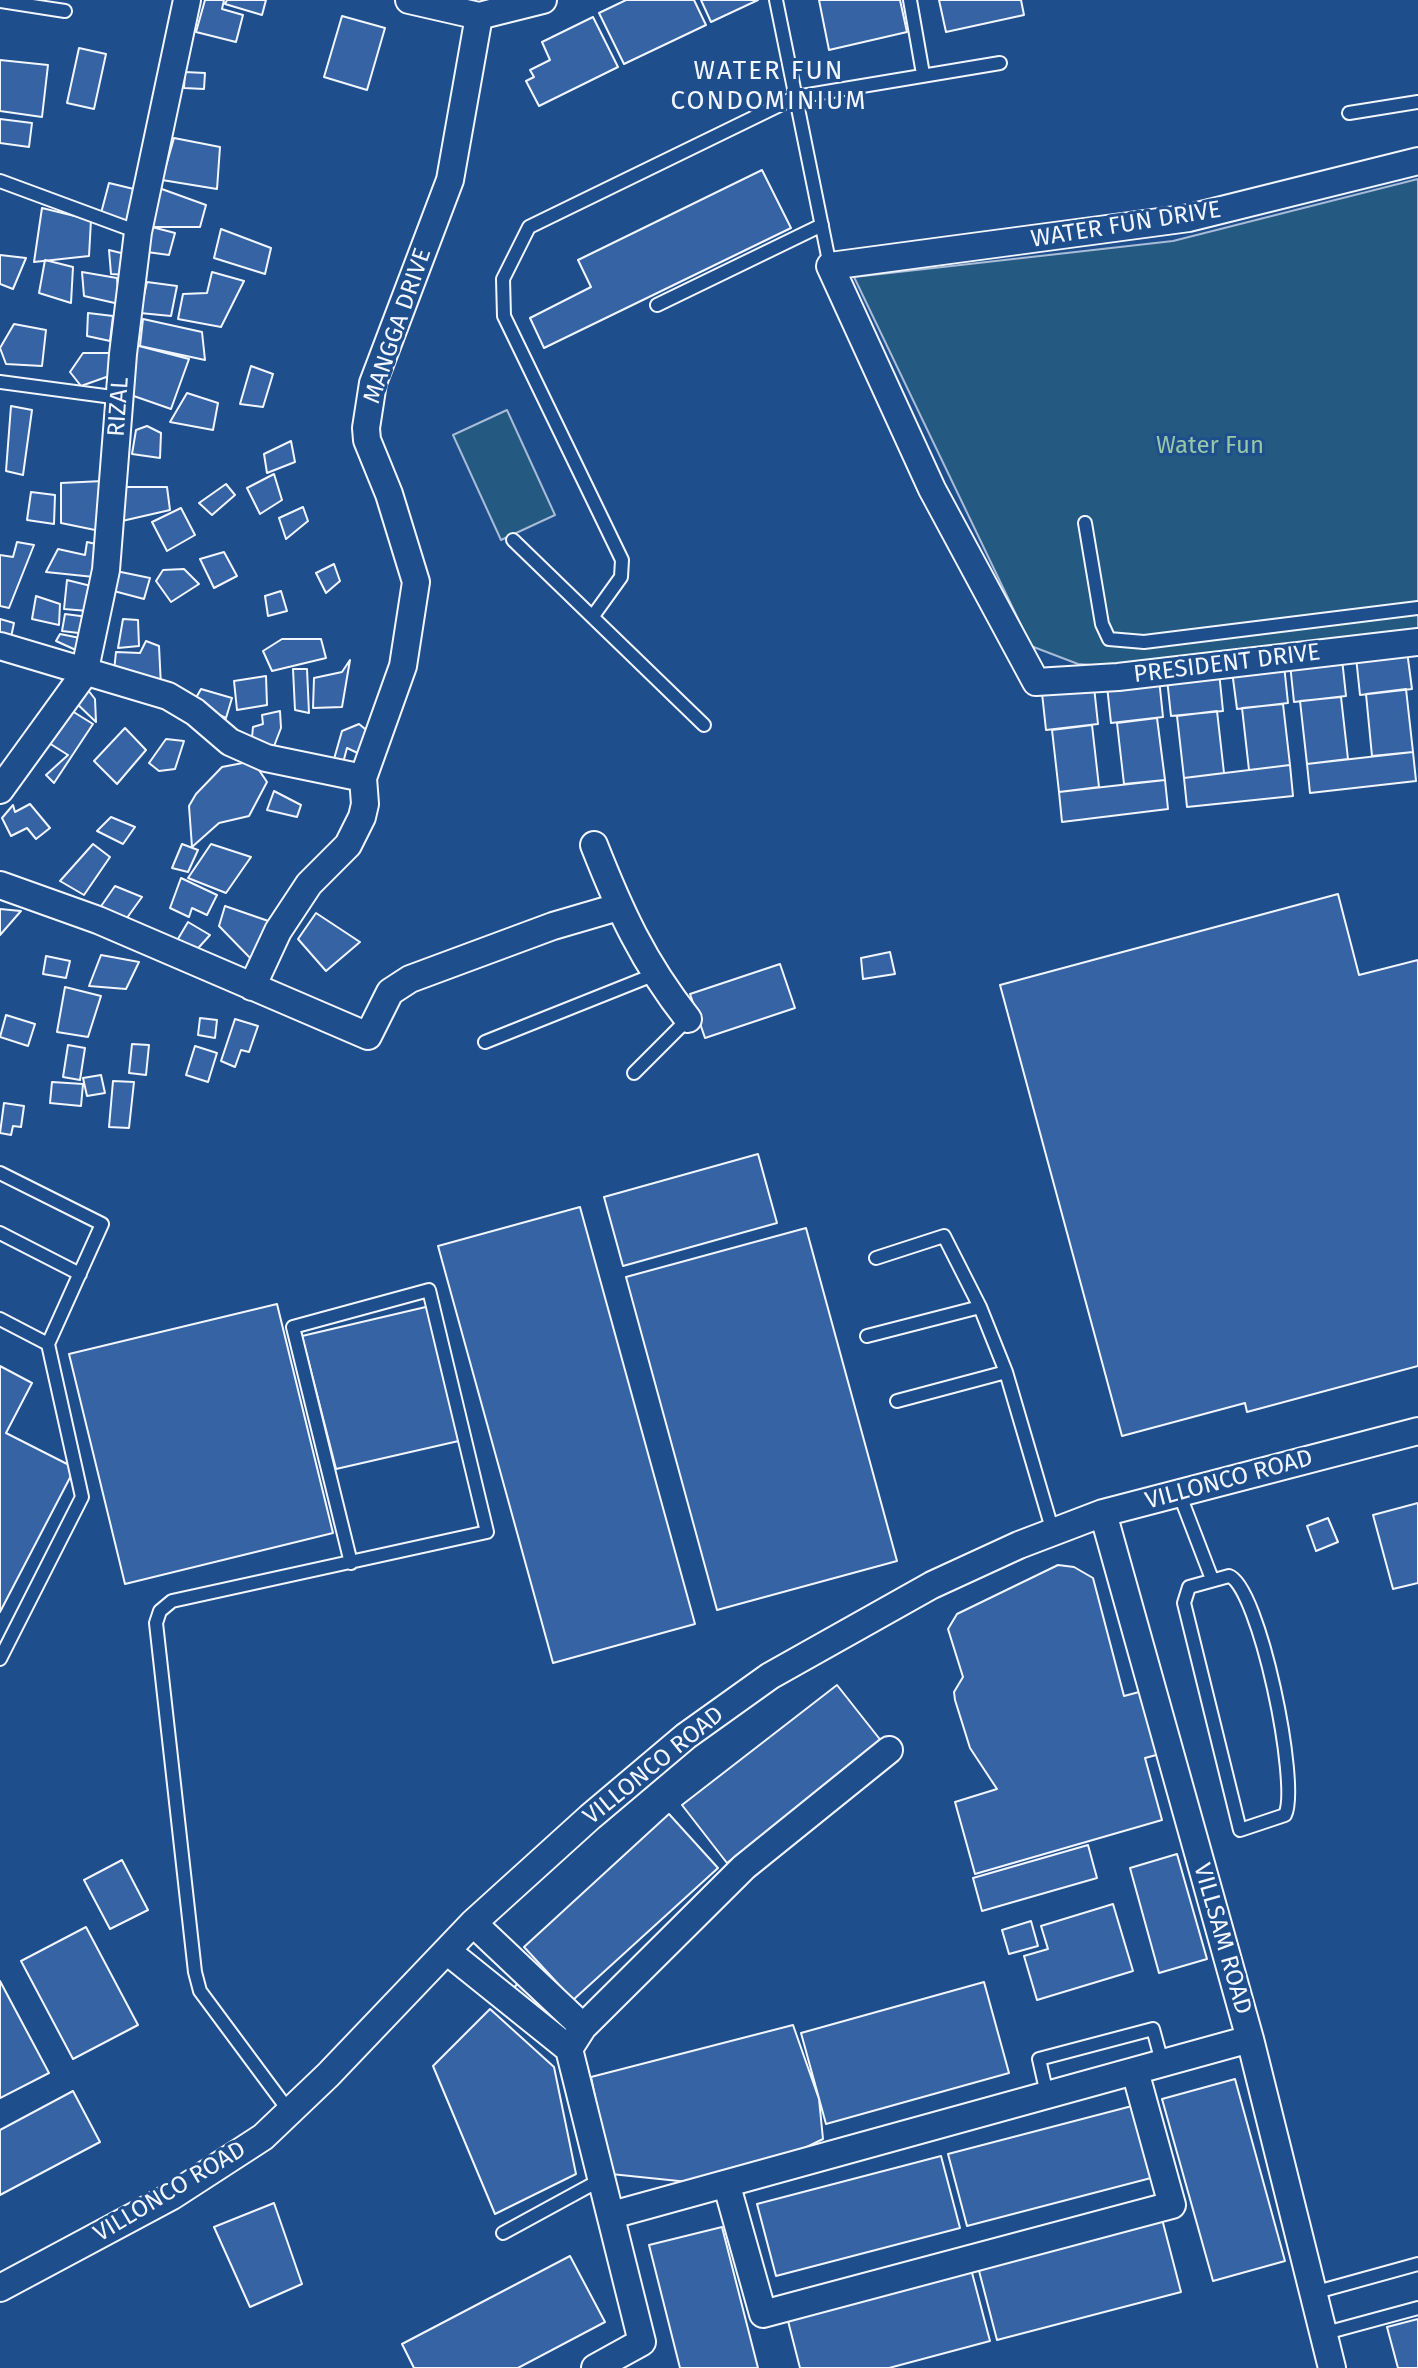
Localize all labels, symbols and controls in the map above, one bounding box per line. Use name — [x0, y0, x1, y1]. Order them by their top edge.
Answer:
district label: WATER FUN CONDOMINIUM — [670, 56, 868, 118]
street label: WATER FUN DRIVE — [1029, 196, 1223, 254]
street label: MANGGA DRIVE — [358, 245, 438, 407]
street label: RIZAL — [103, 376, 135, 438]
park label: Water Fun — [1156, 432, 1264, 460]
street label: PRESIDENT DRIVE — [1132, 638, 1322, 690]
street label: VILLONCO ROAD — [1142, 1444, 1316, 1516]
street label: VILLONCO ROAD — [578, 1701, 730, 1831]
street label: VILLSAM ROAD — [1187, 1860, 1257, 2018]
street label: VILLONCO ROAD — [89, 2135, 251, 2249]

